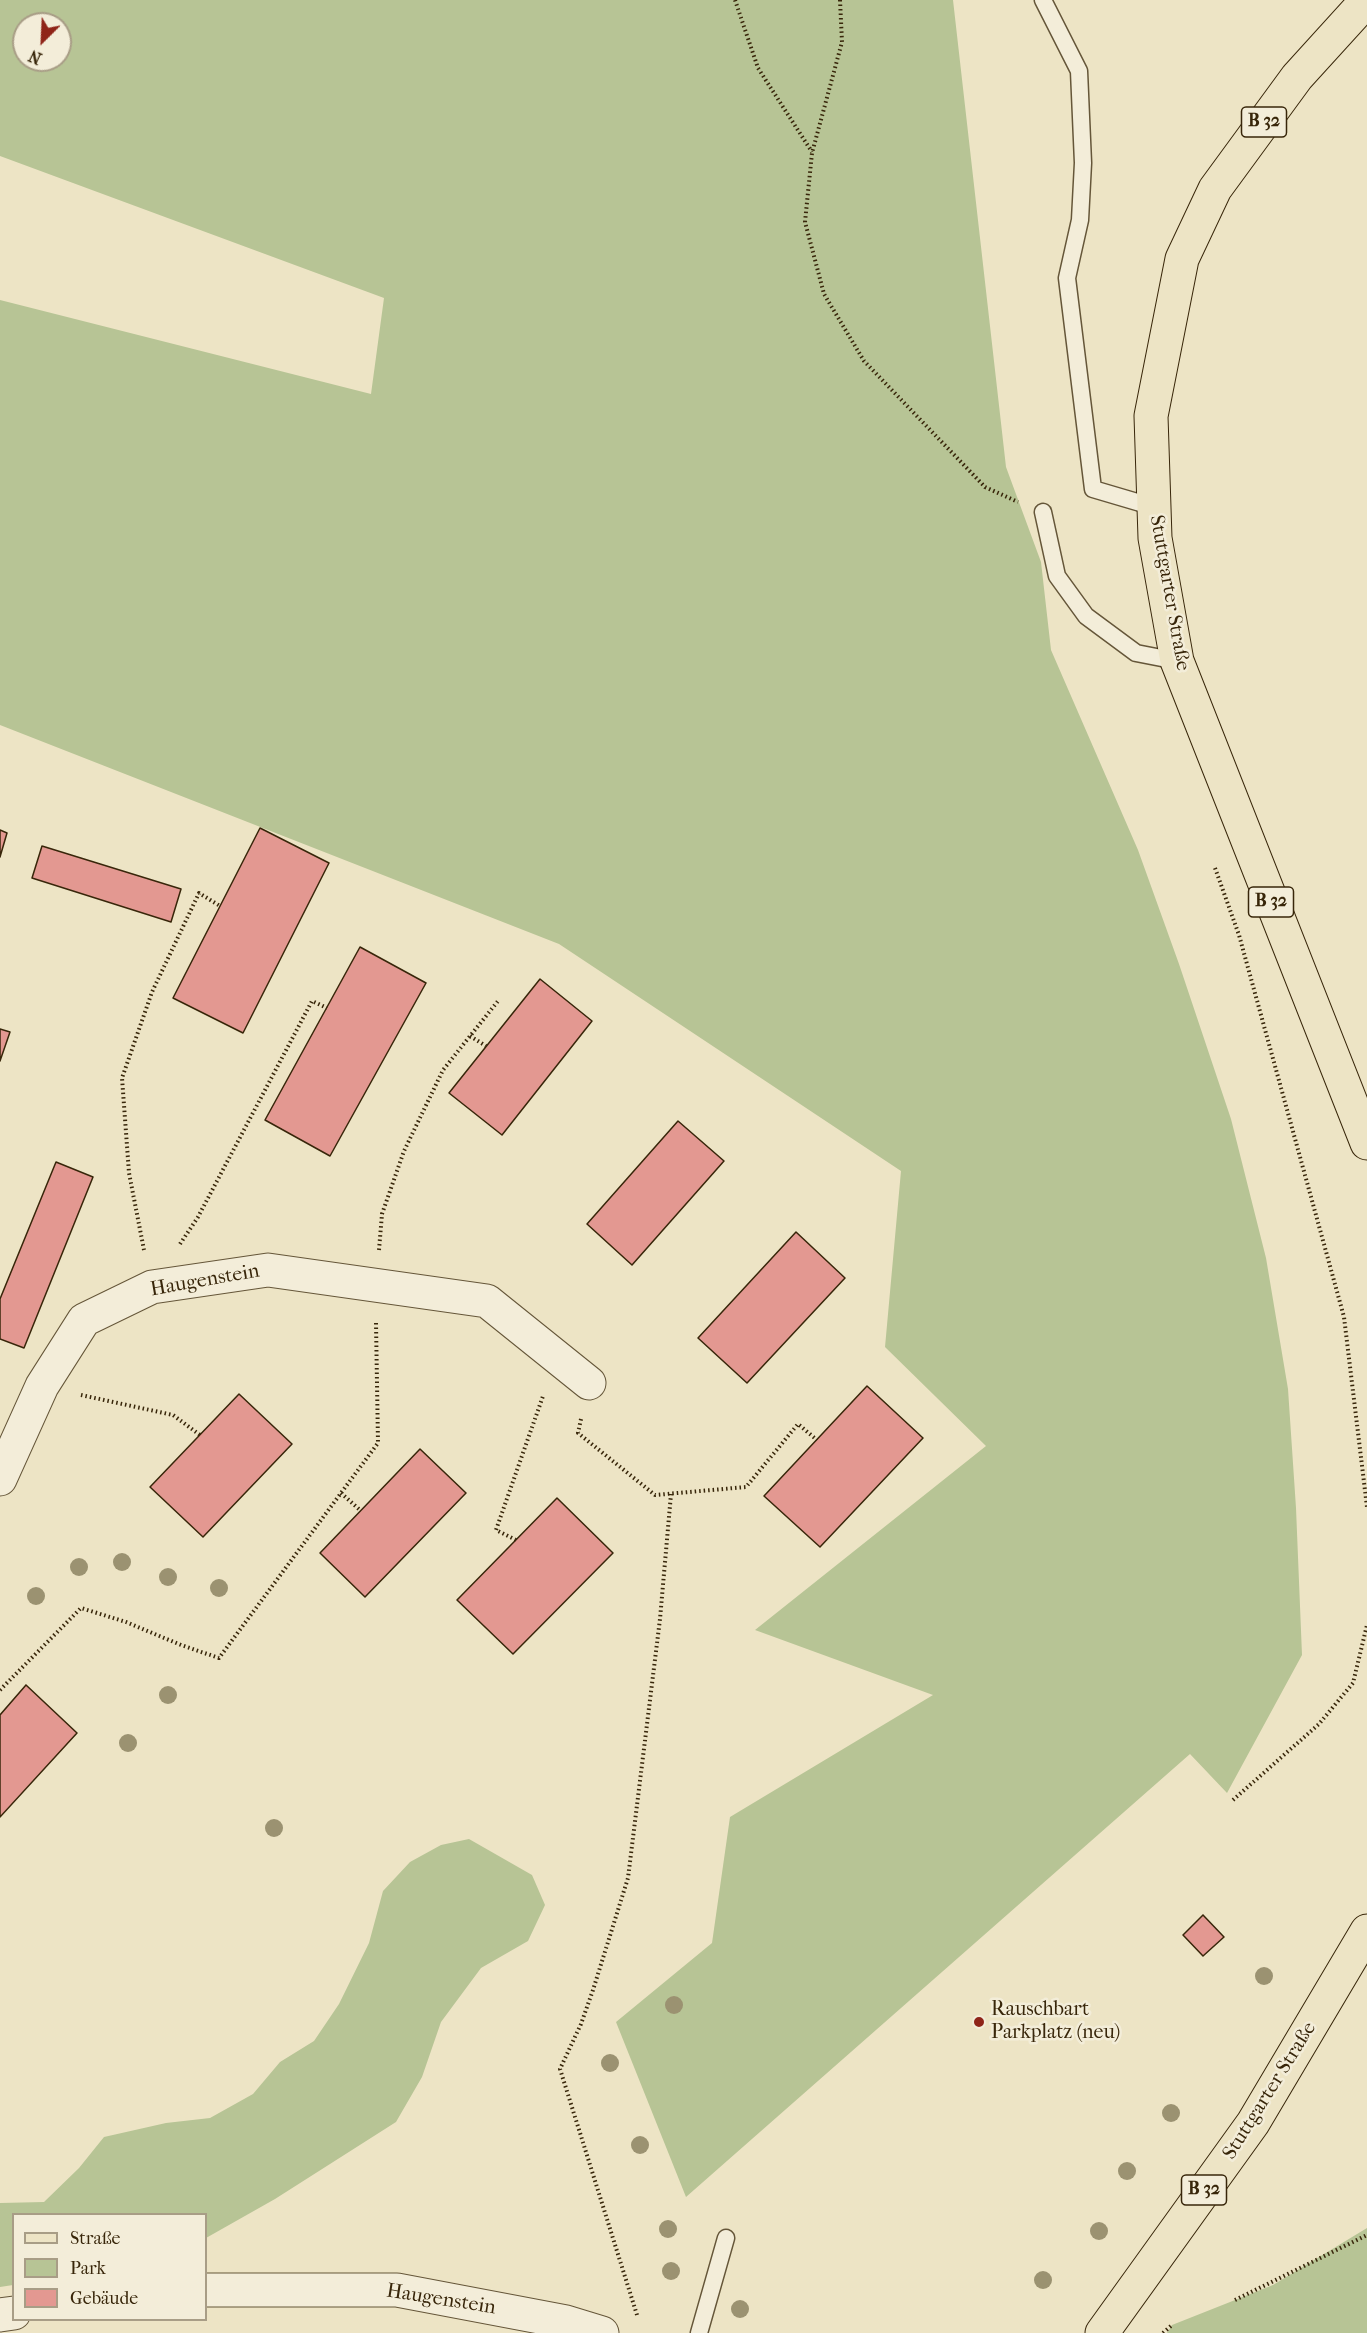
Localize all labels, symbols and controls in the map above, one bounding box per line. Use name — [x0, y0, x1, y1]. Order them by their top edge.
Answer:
north arrow — [12, 12, 72, 72]
text: N — [26, 46, 45, 68]
road number: B 32 — [1242, 107, 1286, 137]
street label: Stuttgarter Straße — [1144, 513, 1194, 673]
road number: B 32 — [1248, 887, 1294, 917]
street label: Haugenstein — [149, 1260, 261, 1302]
place label: Rauschbart Parkplatz (neu) — [991, 1998, 1120, 2045]
marker: Rauschbart Parkplatz (neu) — [972, 2015, 986, 2029]
street label: Stuttgarter Straße — [1218, 2018, 1322, 2164]
road number: B 32 — [1182, 2175, 1226, 2205]
legend — [12, 2213, 207, 2321]
text: Straße — [70, 2228, 120, 2249]
text: Park — [70, 2258, 106, 2279]
street label: Haugenstein — [385, 2280, 497, 2320]
text: Gebäude — [70, 2288, 138, 2309]

